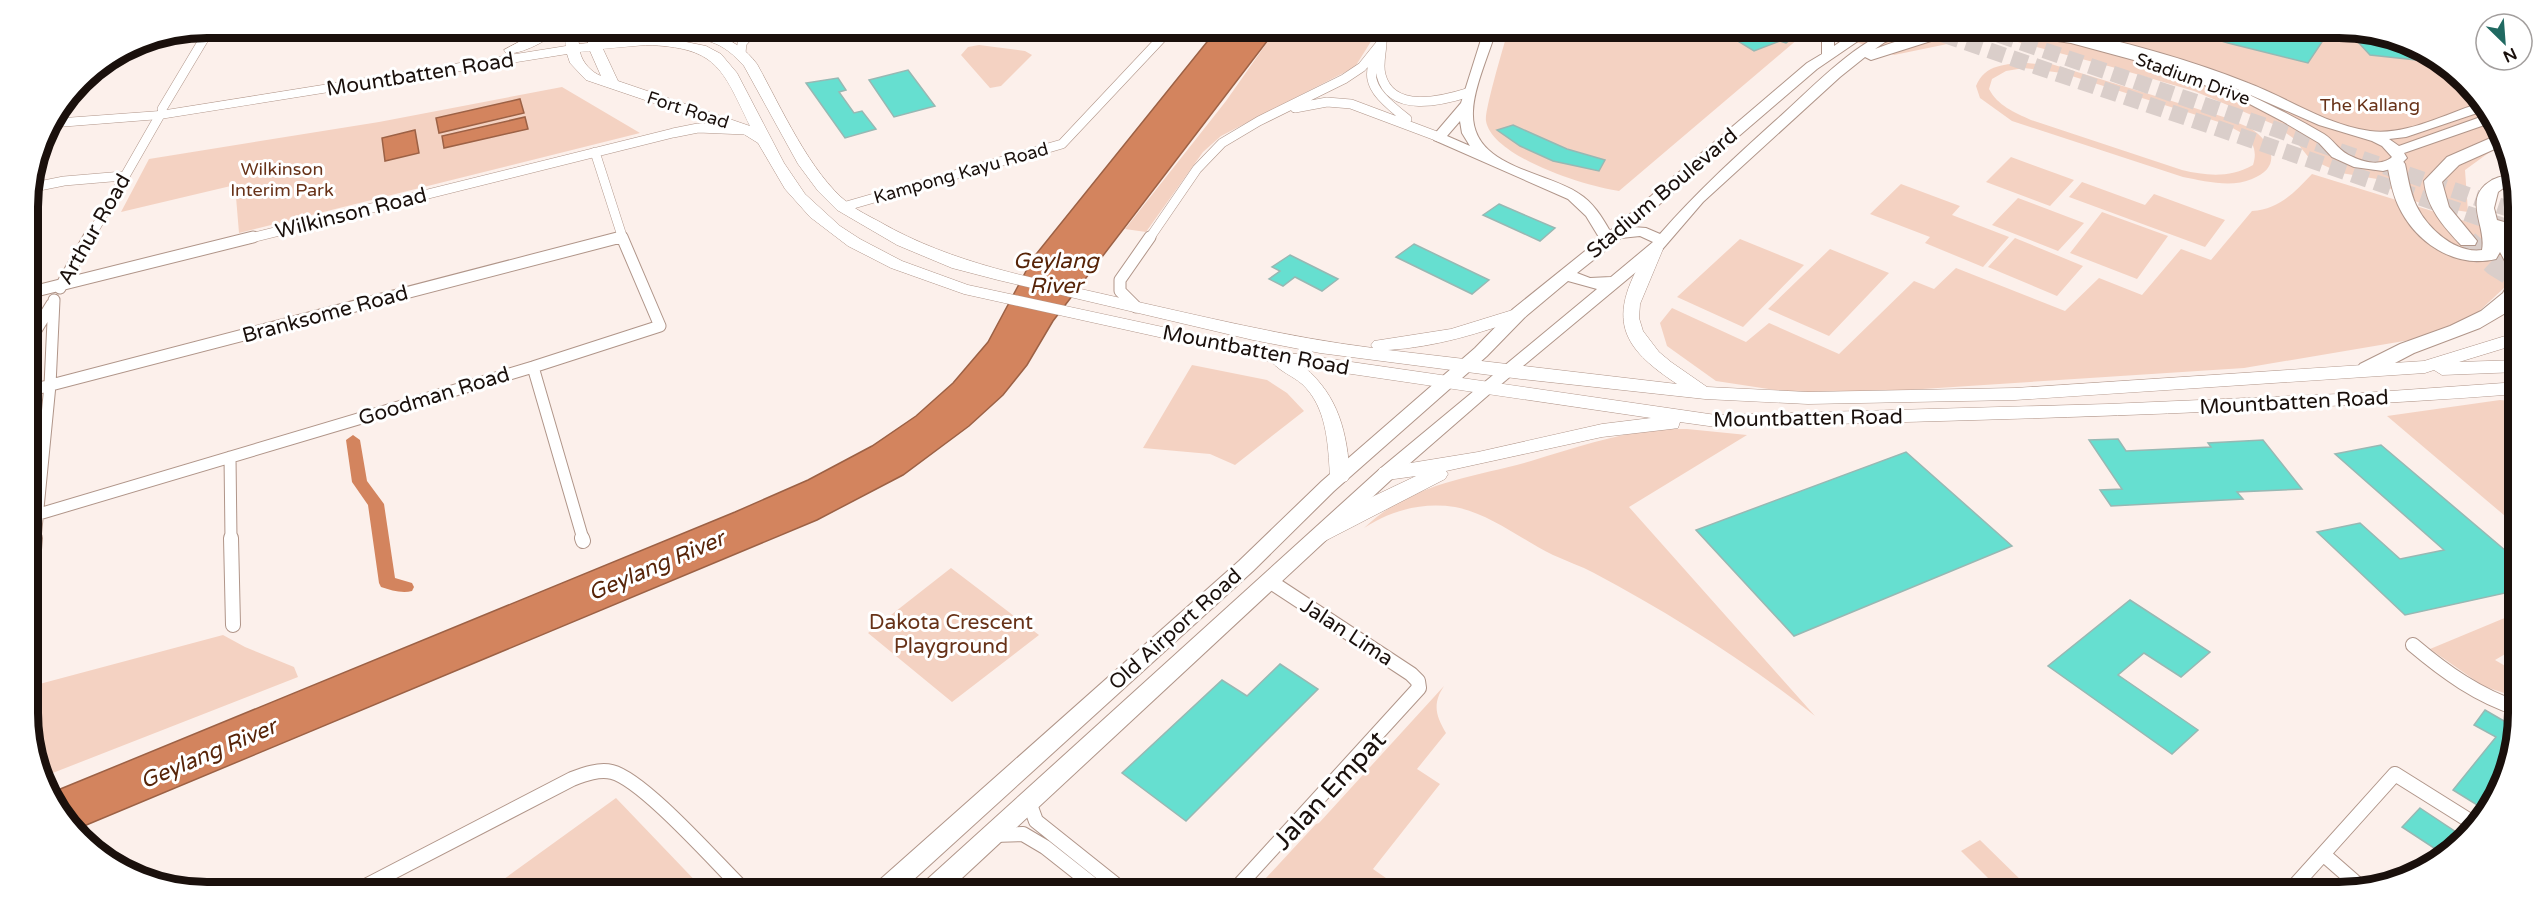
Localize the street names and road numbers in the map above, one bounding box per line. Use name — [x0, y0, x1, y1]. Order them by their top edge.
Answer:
street label: Mountbatten Road — [324, 47, 516, 102]
street label: Stadium Drive — [2133, 48, 2253, 110]
street label: Fort Road — [644, 86, 732, 134]
street label: Stadium Boulevard — [1582, 123, 1743, 264]
street label: Kampong Kayu Road — [871, 138, 1051, 208]
street label: Arthur Road — [53, 170, 136, 289]
street label: Wilkinson Road — [273, 183, 429, 244]
street label: Branksome Road — [239, 280, 411, 349]
street label: Mountbatten Road — [1160, 320, 1351, 381]
street label: Goodman Road — [356, 362, 513, 431]
street label: Mountbatten Road — [2199, 385, 2389, 420]
street label: Mountbatten Road — [1713, 404, 1903, 433]
street label: Old Airport Road — [1104, 563, 1247, 696]
street label: Jalan Lima — [1296, 593, 1398, 672]
street label: Jalan Empat — [1266, 724, 1392, 856]

